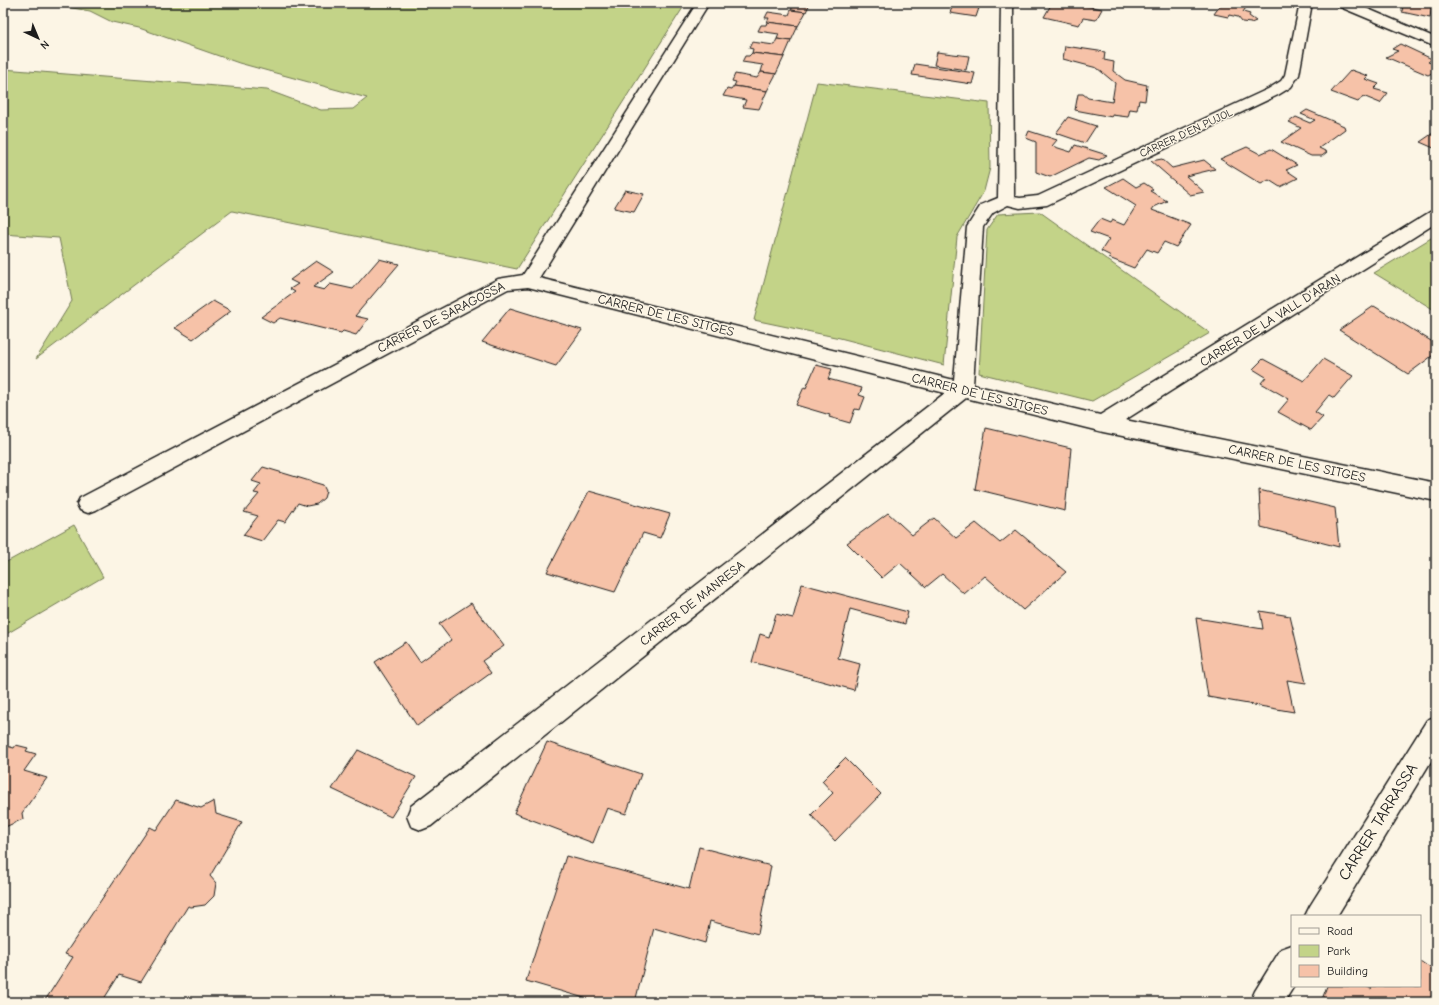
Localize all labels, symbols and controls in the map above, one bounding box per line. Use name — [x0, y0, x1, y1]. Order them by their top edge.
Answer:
north arrow — [18, 18, 58, 58]
text: N — [37, 38, 52, 52]
street label: CARRER D'EN PUJOL — [1137, 106, 1235, 160]
street label: CARRER DE LA VALL D'ARAN — [1197, 270, 1343, 370]
street label: CARRER DE SARAGOSSA — [375, 278, 508, 356]
street label: CARRER DE LES SITGES — [596, 291, 736, 339]
street label: CARRER DE LES SITGES — [910, 370, 1050, 418]
street label: CARRER DE LES SITGES — [1227, 441, 1367, 485]
street label: CARRER DE MANRESA — [637, 557, 748, 649]
street label: CARRER TARRASSA — [1335, 760, 1421, 884]
legend — [1291, 915, 1421, 987]
text: Road — [1327, 924, 1353, 938]
text: Park — [1327, 944, 1350, 958]
text: Building — [1327, 964, 1368, 978]

